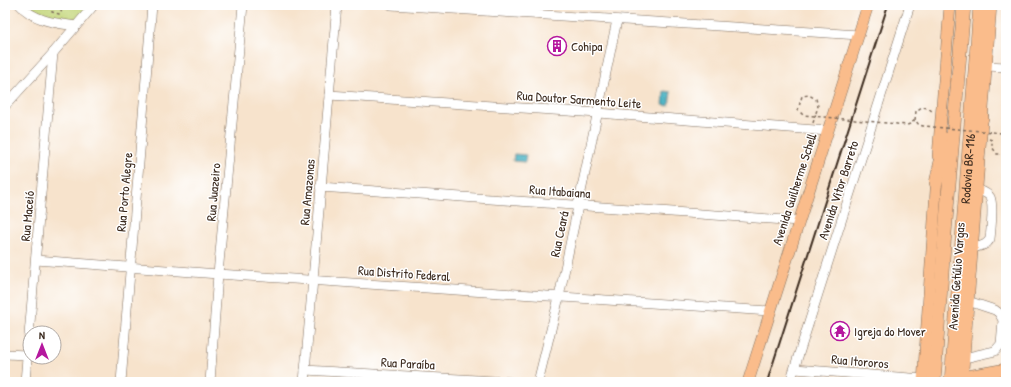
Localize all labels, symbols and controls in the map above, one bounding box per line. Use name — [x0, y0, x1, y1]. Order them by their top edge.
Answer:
building icon: Cohipa — [546, 35, 568, 57]
place label: Cohipa — [571, 37, 602, 55]
street label: Rua Doutor Sarmento Leite — [516, 86, 642, 112]
street label: Avenida Guilherme Schell — [767, 131, 821, 247]
street label: Rodovia BR-116 — [956, 133, 979, 204]
street label: Avenida Vitor Barreto — [813, 138, 863, 242]
street label: Rua Porto Alegre — [112, 152, 136, 232]
street label: Rua Amazonas — [295, 158, 319, 226]
street label: Rua Juazeiro — [201, 162, 225, 222]
street label: Rua Itabaiana — [529, 180, 591, 202]
street label: Rua Maceió — [16, 190, 38, 242]
street label: Rua Ceará — [545, 209, 573, 259]
street label: Avenida Getúlio Vargas — [943, 222, 969, 330]
street label: Rua Distrito Federal — [357, 261, 451, 285]
temple icon: Igreja do Mover — [829, 320, 851, 342]
place label: Igreja do Mover — [854, 322, 926, 340]
north arrow — [22, 325, 62, 365]
text: N — [39, 328, 45, 342]
street label: Rua Itororos — [831, 350, 889, 372]
street label: Rua Paraíba — [381, 353, 435, 373]

